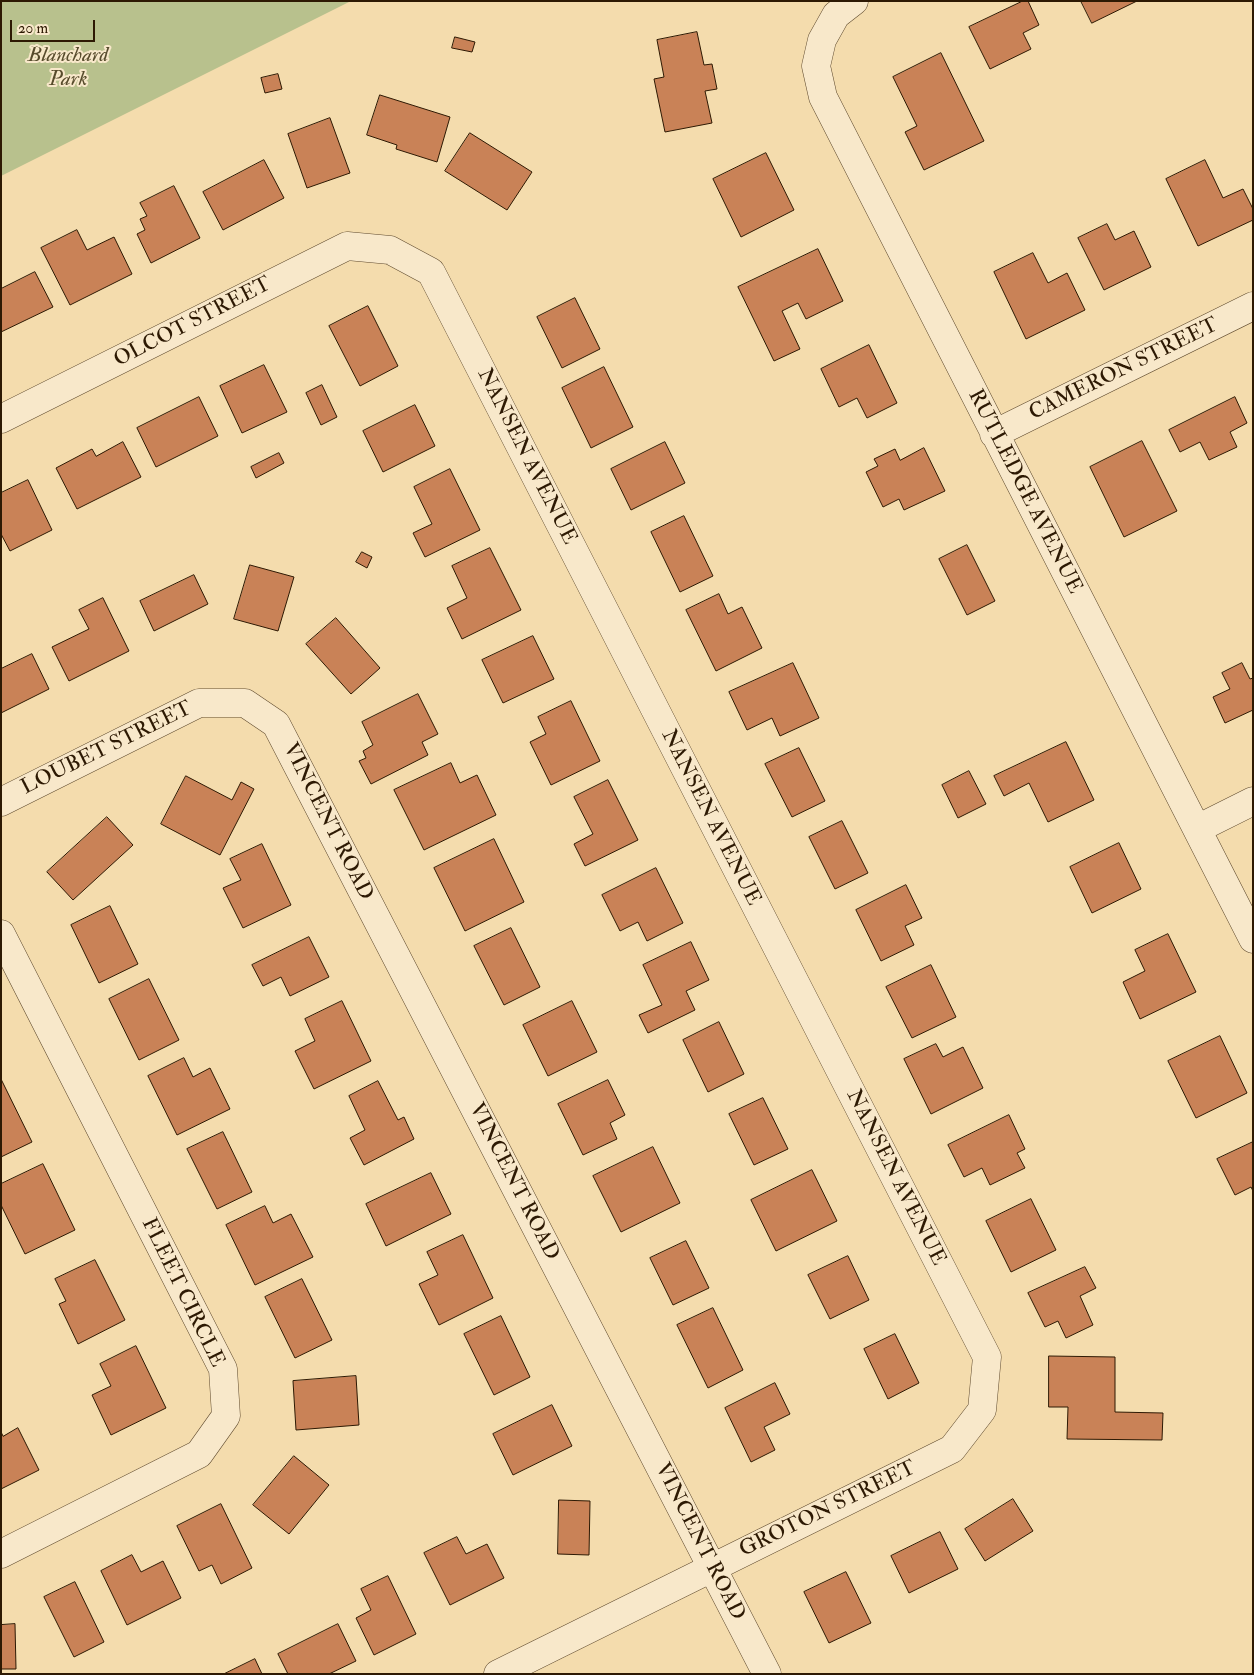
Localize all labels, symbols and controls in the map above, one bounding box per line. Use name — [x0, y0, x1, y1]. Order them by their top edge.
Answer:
scale bar — [12, 10, 98, 42]
text: 20 m — [18, 19, 48, 38]
park label: Blanchard Park — [28, 43, 108, 93]
street label: OLCOT STREET — [110, 273, 276, 373]
street label: CAMERON STREET — [1025, 313, 1223, 427]
street label: NANSEN AVENUE — [471, 365, 581, 549]
street label: RUTLEDGE AVENUE — [962, 386, 1086, 598]
street label: LOUBET STREET — [18, 697, 196, 801]
street label: NANSEN AVENUE — [655, 726, 765, 910]
street label: VINCENT ROAD — [276, 739, 378, 905]
street label: NANSEN AVENUE — [840, 1086, 950, 1270]
street label: VINCENT ROAD — [462, 1099, 564, 1265]
street label: FLEET CIRCLE — [135, 1214, 229, 1372]
street label: GROTON STREET — [736, 1456, 920, 1564]
street label: VINCENT ROAD — [648, 1459, 750, 1625]

